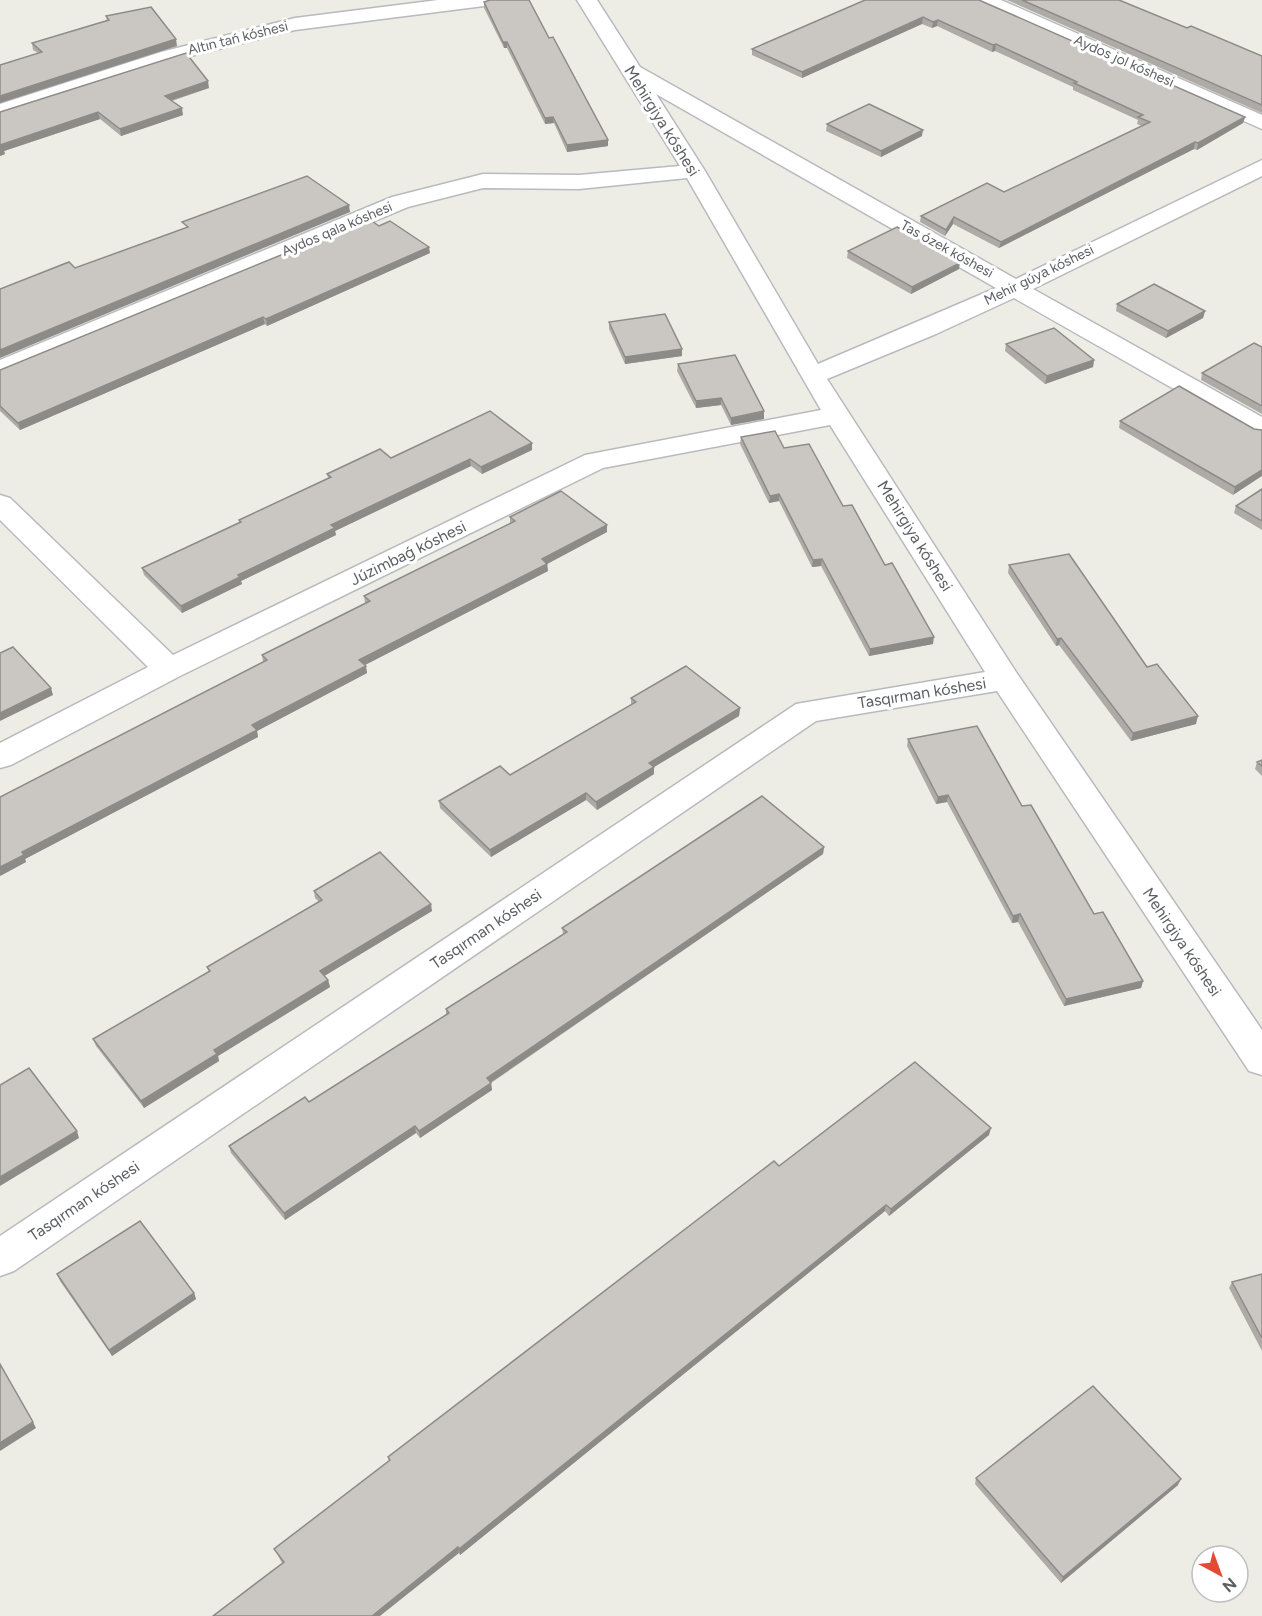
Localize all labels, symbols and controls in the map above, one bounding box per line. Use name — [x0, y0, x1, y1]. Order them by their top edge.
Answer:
street label: Altın tań kóshesi — [186, 17, 290, 59]
street label: Aydos jol kóshesi — [1071, 31, 1177, 91]
street label: Mehirgiya kóshesi — [620, 62, 704, 180]
street label: Aydos qala kóshesi — [279, 198, 395, 260]
street label: Tas ózek kóshesi — [898, 217, 996, 281]
street label: Mehir gúyа kóshesi — [981, 241, 1097, 309]
street label: Mehirgiya kóshesi — [873, 477, 957, 595]
street label: Júzimbaǵ kóshesi — [347, 517, 469, 589]
street label: Tasqırman kóshesi — [856, 673, 988, 713]
street label: Mehirgiya kóshesi — [1139, 884, 1225, 1000]
street label: Tasqırman kóshesi — [427, 885, 545, 973]
street label: Tasqırman kóshesi — [25, 1157, 143, 1245]
north arrow — [1190, 1544, 1250, 1604]
text: N — [1219, 1574, 1240, 1596]

